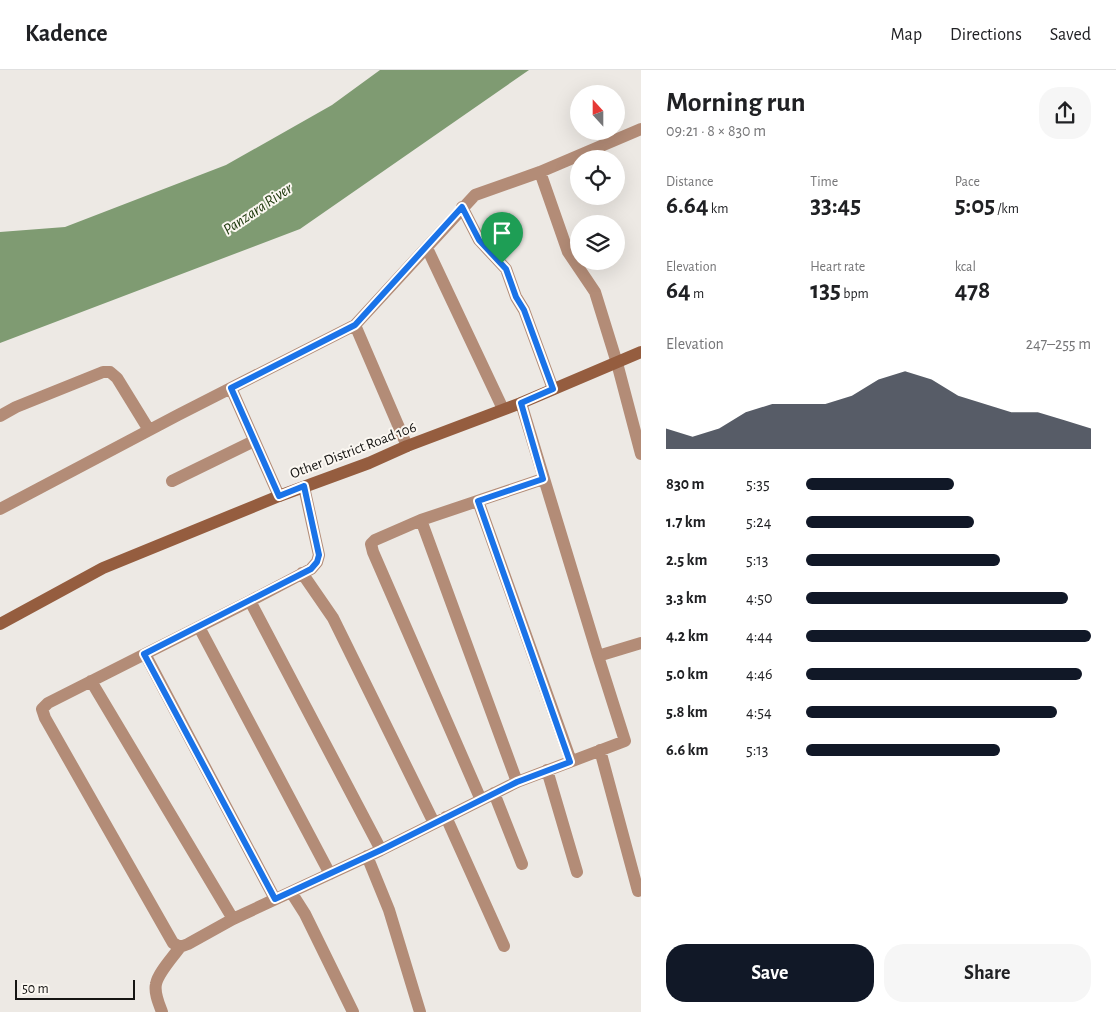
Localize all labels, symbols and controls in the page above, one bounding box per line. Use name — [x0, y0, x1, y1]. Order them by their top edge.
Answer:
text: Kadence — [25, 22, 108, 46]
text: Map — [891, 26, 922, 44]
text: Directions — [950, 26, 1022, 44]
text: Saved — [1050, 26, 1091, 44]
north arrow — [570, 85, 625, 140]
map controls — [570, 85, 625, 270]
button: share — [1039, 87, 1091, 139]
text: Morning run — [666, 89, 806, 117]
text: 09:21 · 8 × 830 m — [666, 123, 766, 139]
button: locate — [570, 150, 625, 205]
text: Distance — [666, 175, 713, 189]
text: Time — [810, 175, 838, 189]
text: Pace — [955, 175, 980, 189]
water label: Panzara River — [220, 180, 296, 238]
text: 6.64 — [666, 193, 708, 218]
text: 33:45 — [810, 193, 861, 218]
text: 5:05 — [955, 193, 995, 218]
text: km — [708, 202, 728, 216]
text: /km — [995, 202, 1019, 216]
pin — [481, 212, 523, 263]
button: layers — [570, 215, 625, 270]
icon: arrive — [488, 219, 516, 247]
text: Elevation — [666, 260, 717, 274]
text: Heart rate — [810, 260, 865, 274]
text: kcal — [955, 260, 976, 274]
text: 64 — [666, 278, 691, 303]
text: 135 — [810, 278, 841, 303]
text: 478 — [955, 278, 990, 303]
text: m — [691, 287, 704, 301]
text: bpm — [841, 287, 869, 301]
text: Elevation — [666, 336, 724, 352]
text: 247–255 m — [1026, 336, 1091, 352]
street label: Other District Road 106 — [288, 419, 418, 481]
text: 830 m — [666, 476, 704, 492]
text: 5:35 — [746, 476, 770, 492]
text: 1.7 km — [666, 514, 706, 530]
text: 5:24 — [746, 514, 771, 530]
text: 2.5 km — [666, 552, 707, 568]
text: 5:13 — [746, 552, 768, 568]
text: 3.3 km — [666, 590, 707, 606]
text: 4:50 — [746, 590, 773, 606]
text: 4.2 km — [666, 628, 709, 644]
text: 4:44 — [746, 628, 773, 644]
text: 5.0 km — [666, 666, 708, 682]
text: 4:46 — [746, 666, 773, 682]
text: 5.8 km — [666, 704, 708, 720]
text: 4:54 — [746, 704, 772, 720]
text: 6.6 km — [666, 742, 708, 758]
text: 5:13 — [746, 742, 768, 758]
button: Save — [666, 944, 874, 1002]
button: Share — [884, 944, 1091, 1002]
scale bar — [15, 977, 135, 1000]
text: 50 m — [22, 982, 49, 996]

